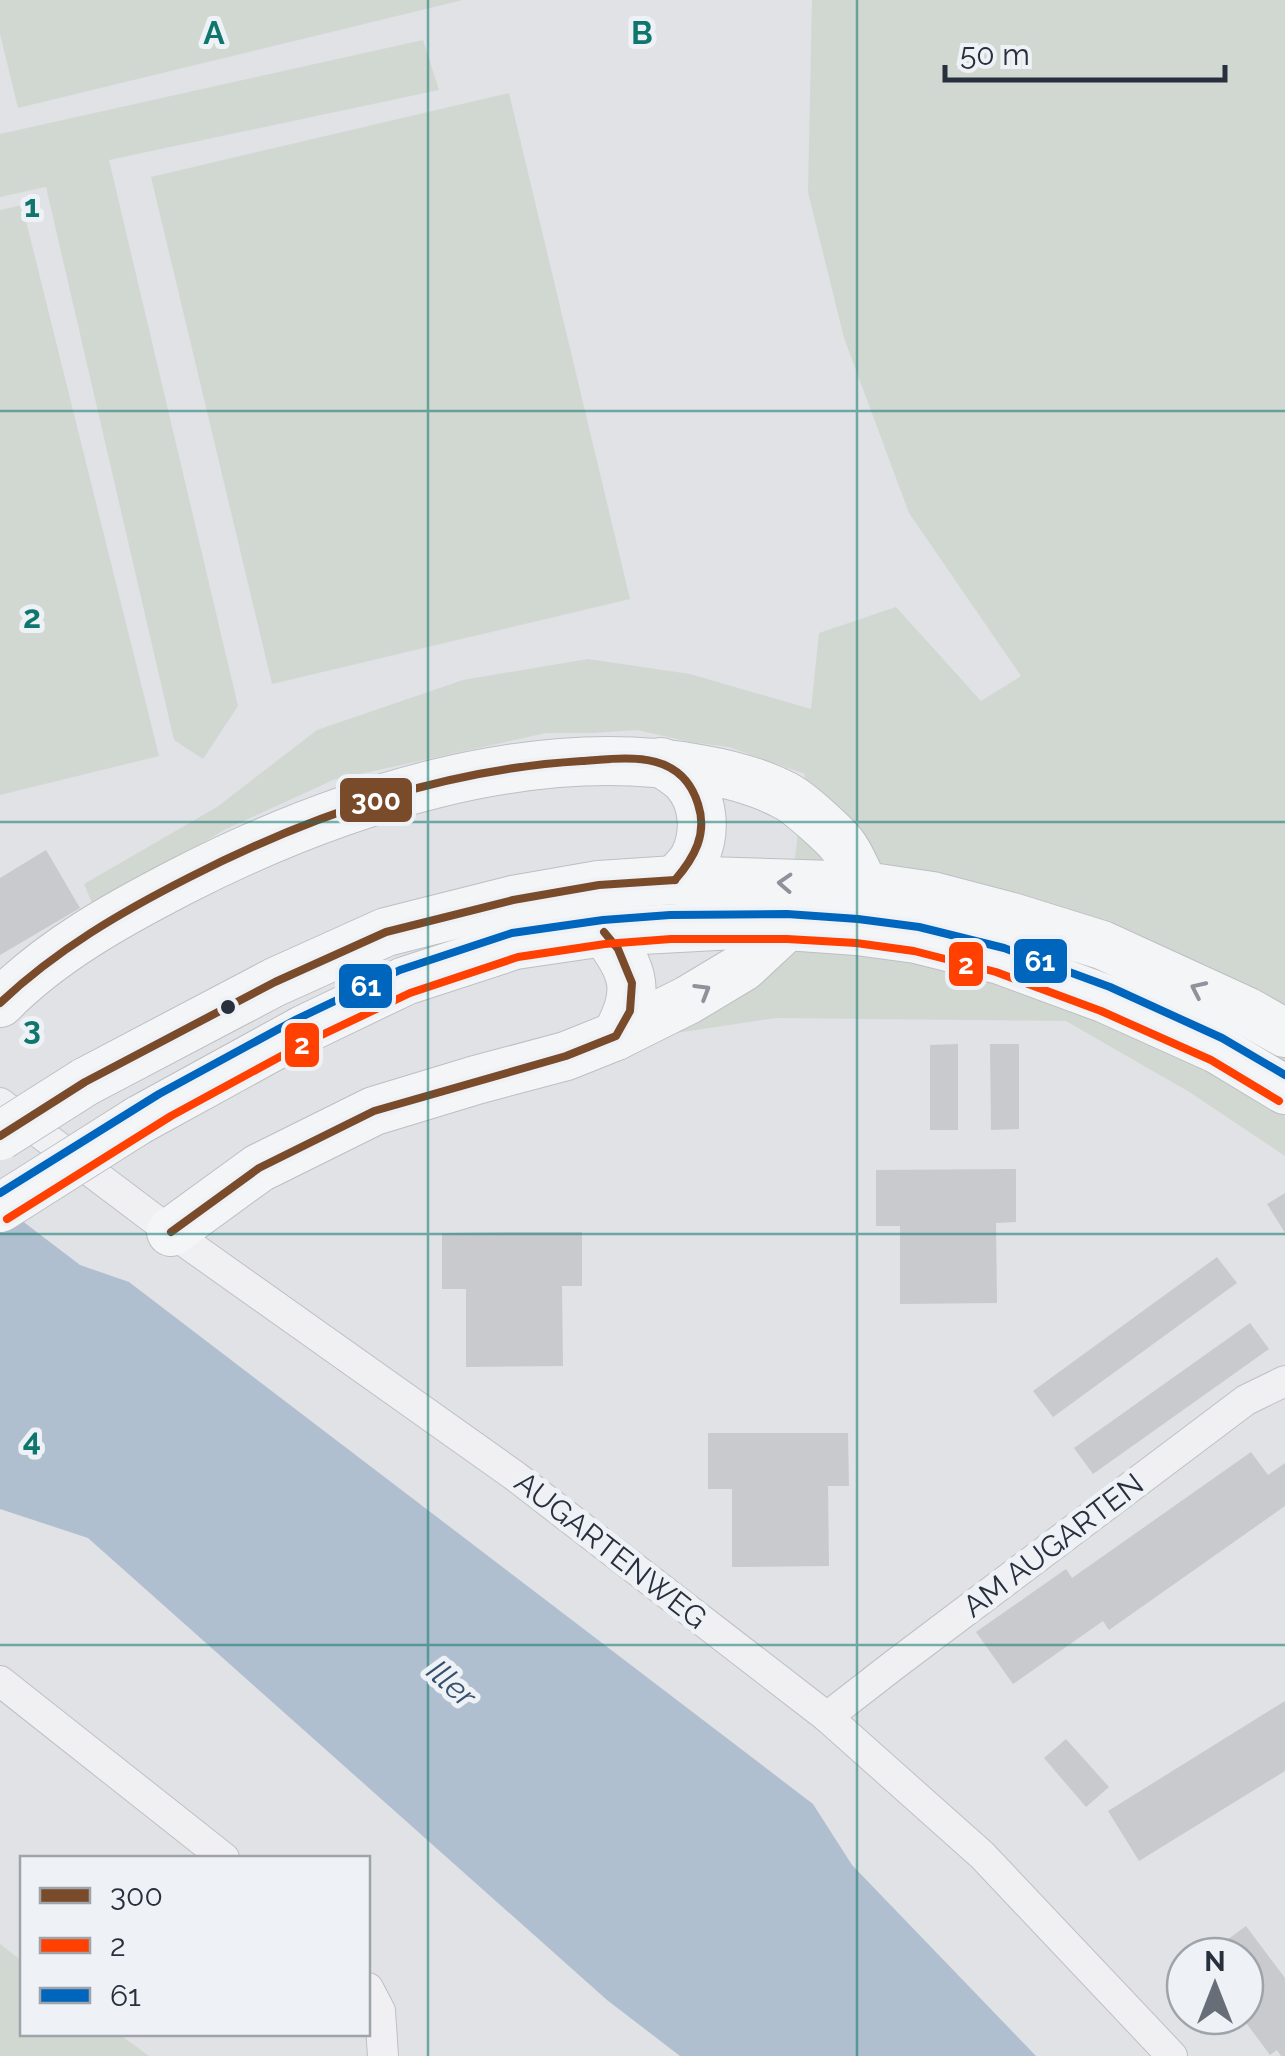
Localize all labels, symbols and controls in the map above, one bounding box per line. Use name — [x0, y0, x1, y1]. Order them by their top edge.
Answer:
text: A — [203, 14, 225, 51]
text: B — [631, 14, 653, 51]
scale bar — [945, 20, 1225, 82]
text: 50 m — [960, 37, 1030, 72]
text: 1 — [24, 187, 40, 224]
text: 2 — [23, 598, 41, 635]
line badge: 300 — [338, 776, 414, 824]
text: 300 — [351, 784, 401, 817]
one-way arrow — [777, 873, 793, 894]
line badge: 61 — [1012, 937, 1069, 985]
line badge: 2 — [947, 940, 985, 988]
text: 61 — [1025, 945, 1056, 978]
text: 2 — [958, 948, 974, 981]
line badge: 61 — [337, 962, 394, 1010]
text: 61 — [351, 970, 382, 1003]
one-way arrow — [1190, 981, 1208, 1001]
one-way arrow — [692, 984, 710, 1003]
unlabelled marker — [218, 997, 238, 1017]
text: 3 — [23, 1009, 41, 1046]
line badge: 2 — [283, 1021, 321, 1069]
text: 2 — [294, 1028, 310, 1061]
text: 4 — [23, 1421, 41, 1458]
street label: AUGARTENWEG — [508, 1464, 714, 1636]
street label: AM AUGARTEN — [956, 1466, 1150, 1624]
water label: Iller — [420, 1652, 485, 1715]
legend — [20, 1856, 370, 2036]
text: 300 — [110, 1878, 163, 1913]
text: 2 — [110, 1928, 126, 1963]
north arrow — [1165, 1936, 1265, 2036]
text: N — [1204, 1945, 1226, 1978]
text: 61 — [110, 1978, 141, 2013]

